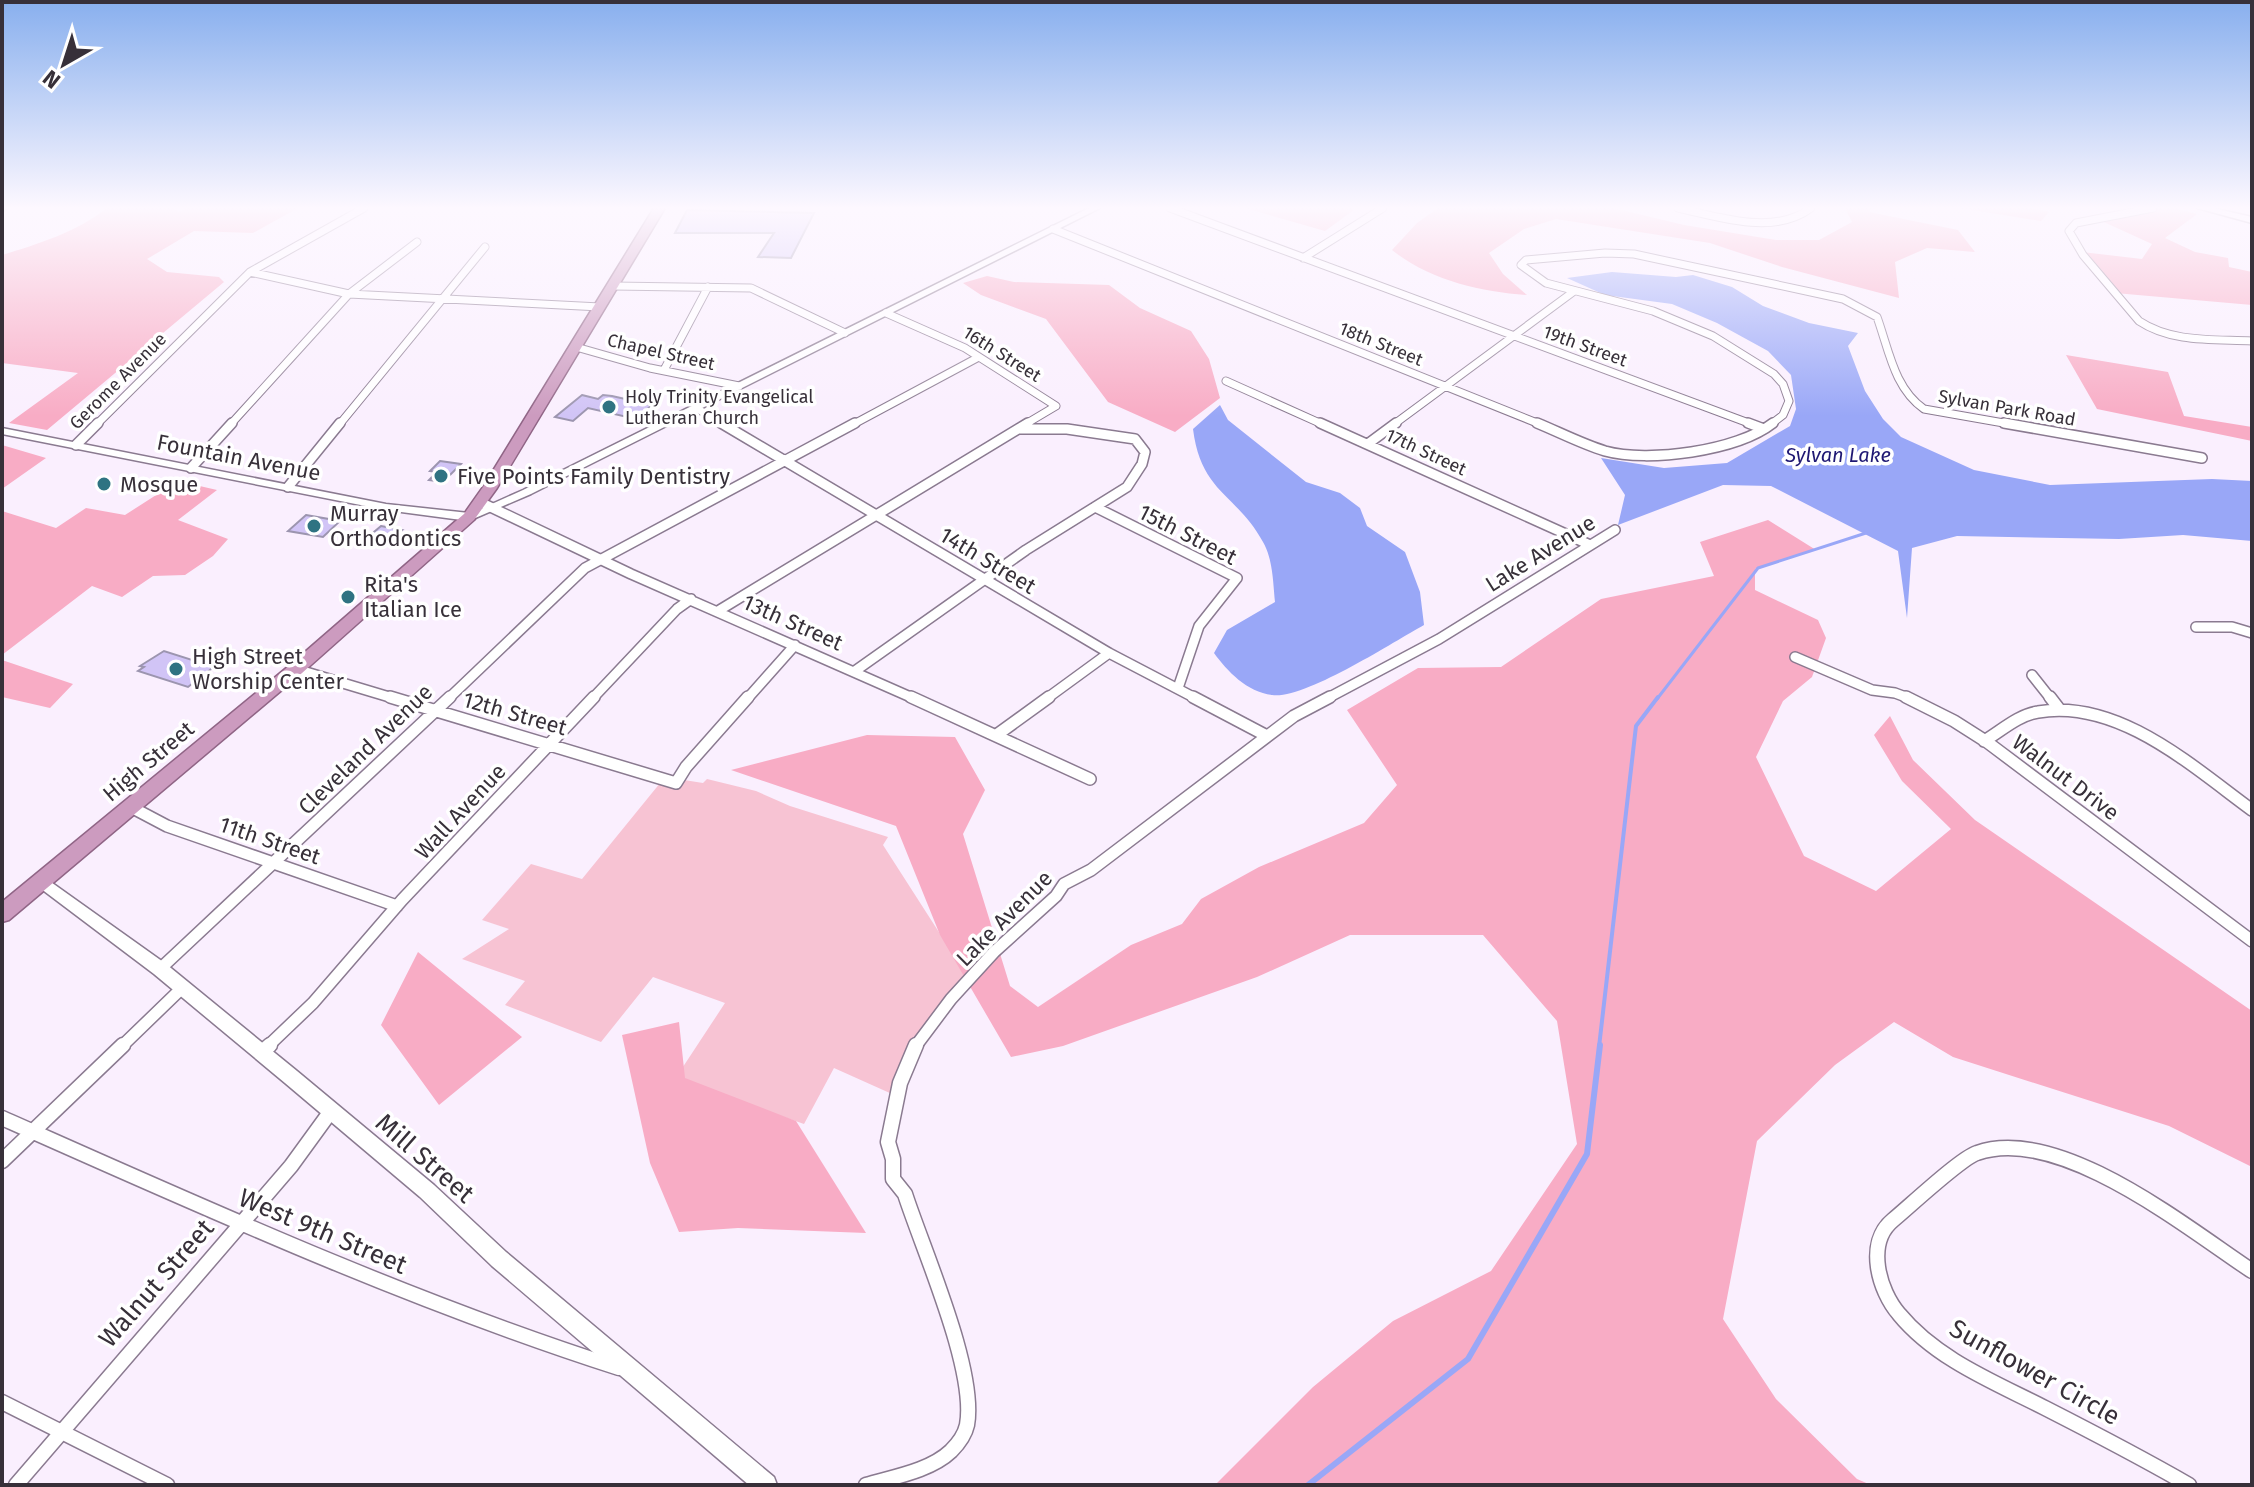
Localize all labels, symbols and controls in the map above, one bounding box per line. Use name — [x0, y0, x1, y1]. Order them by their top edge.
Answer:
north arrow — [24, 24, 104, 104]
text: N — [38, 64, 66, 94]
street label: 18th Street — [1336, 317, 1427, 371]
street label: 16th Street — [959, 321, 1046, 387]
street label: 19th Street — [1540, 321, 1631, 372]
street label: Gerome Avenue — [65, 328, 171, 434]
street label: Chapel Street — [605, 329, 717, 375]
street label: Sylvan Park Road — [1937, 385, 2077, 431]
place label: Holy Trinity Evangelical Lutheran Church — [625, 386, 814, 429]
marker: Holy Trinity Evangelical Lutheran Church — [600, 398, 618, 416]
street label: 17th Street — [1382, 424, 1470, 480]
street label: Fountain Avenue — [155, 428, 323, 487]
water label: Sylvan Lake — [1784, 443, 1891, 467]
place label: Five Points Family Dentistry — [457, 463, 730, 490]
marker: Five Points Family Dentistry — [432, 467, 450, 485]
place label: Mosque — [120, 471, 198, 498]
marker: Mosque — [95, 475, 113, 493]
street label: 15th Street — [1134, 498, 1242, 571]
place label: Murray Orthodontics — [330, 500, 461, 552]
street label: Lake Avenue — [1480, 509, 1600, 598]
marker: Murray Orthodontics — [305, 517, 323, 535]
street label: 14th Street — [935, 521, 1041, 600]
place label: Rita's Italian Ice — [364, 571, 462, 623]
marker: Rita's Italian Ice — [339, 588, 357, 606]
street label: 13th Street — [738, 588, 847, 657]
place label: High Street Worship Center — [192, 643, 345, 695]
marker: High Street Worship Center — [167, 660, 185, 678]
street label: Cleveland Avenue — [293, 678, 438, 820]
street label: 12th Street — [460, 686, 570, 741]
street label: High Street — [97, 715, 200, 807]
street label: Walnut Drive — [2007, 728, 2124, 826]
street label: Wall Avenue — [409, 758, 512, 865]
street label: 11th Street — [216, 811, 324, 870]
street label: Lake Avenue — [951, 865, 1058, 972]
street label: Mill Street — [369, 1107, 481, 1210]
street label: West 9th Street — [234, 1182, 412, 1281]
street label: Walnut Street — [92, 1213, 221, 1354]
street label: Sunflower Circle — [1944, 1313, 2125, 1432]

